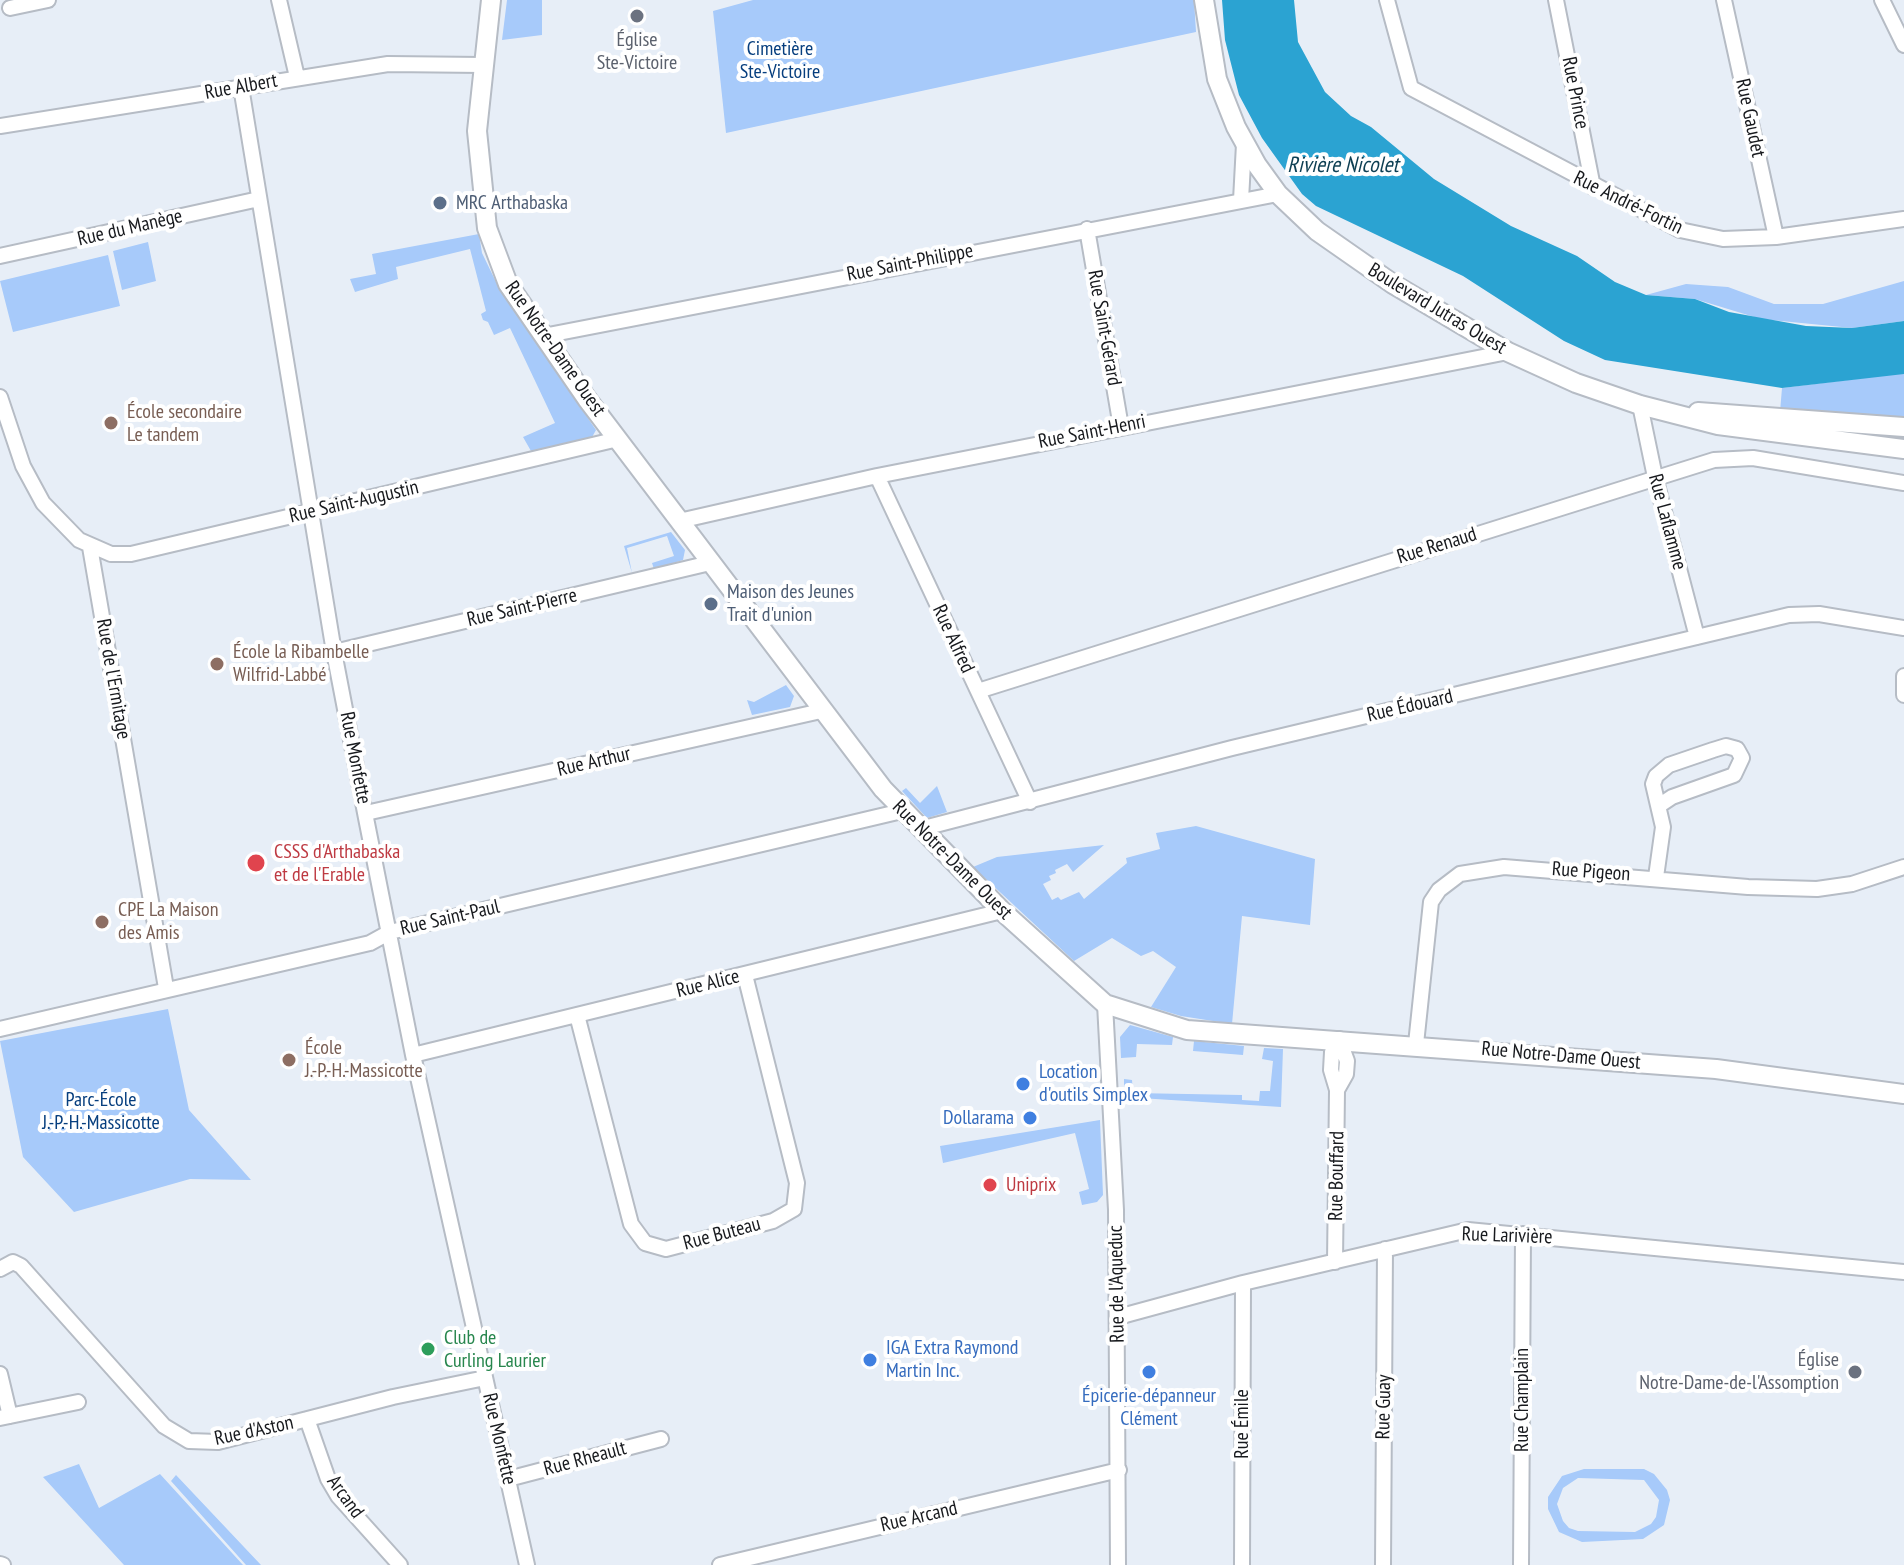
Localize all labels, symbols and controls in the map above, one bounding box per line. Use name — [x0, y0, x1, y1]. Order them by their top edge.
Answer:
marker: Église Ste-Victoire — [628, 7, 646, 25]
place label: Église Ste-Victoire — [597, 28, 677, 75]
park label: Cimetière Ste-Victoire — [740, 37, 820, 84]
street label: Rue Prince — [1556, 55, 1594, 131]
street label: Rue Albert — [203, 69, 279, 105]
street label: Rue Gaudet — [1730, 77, 1770, 159]
water label: Rivière Nicolet — [1287, 153, 1399, 179]
street label: Rue André-Fortin — [1569, 166, 1687, 240]
place label: MRC Arthabaska — [456, 191, 568, 215]
marker: MRC Arthabaska — [431, 194, 449, 212]
street label: Rue du Manège — [75, 204, 185, 252]
street label: Rue Saint-Philippe — [845, 239, 975, 287]
street label: Boulevard Jutras Ouest — [1363, 258, 1511, 360]
street label: Rue Saint-Gérard — [1082, 268, 1126, 388]
street label: Rue Notre-Dame Ouest — [499, 277, 611, 421]
place label: École secondaire Le tandem — [127, 400, 242, 447]
street label: Rue Saint-Henri — [1036, 410, 1148, 454]
marker: École secondaire Le tandem — [102, 414, 120, 432]
street label: Rue Laflamme — [1643, 471, 1691, 573]
street label: Rue Saint-Augustin — [287, 475, 421, 529]
street label: Rue Renaud — [1394, 523, 1480, 569]
place label: Maison des Jeunes Trait d'union — [727, 580, 854, 627]
street label: Rue Saint-Pierre — [465, 584, 579, 632]
marker: Maison des Jeunes Trait d'union — [702, 595, 720, 613]
street label: Rue Alfred — [927, 601, 979, 677]
street label: Rue de l'Ermitage — [91, 617, 135, 741]
place label: École la Ribambelle Wilfrid-Labbé — [233, 640, 369, 687]
marker: École la Ribambelle Wilfrid-Labbé — [208, 655, 226, 673]
street label: Rue Édouard — [1365, 684, 1455, 728]
street label: Rue Monfette — [334, 710, 376, 806]
street label: Rue Arthur — [555, 742, 633, 782]
street label: Rue Notre-Dame Ouest — [887, 795, 1017, 925]
place label: CSSS d'Arthabaska et de l'Erable — [274, 840, 400, 887]
marker: CSSS d'Arthabaska et de l'Erable — [245, 852, 267, 874]
street label: Rue Pigeon — [1551, 857, 1631, 887]
street label: Rue Saint-Paul — [398, 895, 502, 941]
place label: CPE La Maison des Amis — [118, 898, 219, 945]
marker: CPE La Maison des Amis — [93, 913, 111, 931]
street label: Rue Alice — [674, 965, 742, 1003]
place label: École J.-P.-H.-Massicotte — [305, 1036, 423, 1083]
street label: Rue Notre-Dame Ouest — [1481, 1037, 1641, 1075]
marker: École J.-P.-H.-Massicotte — [280, 1051, 298, 1069]
place label: Location d'outils Simplex — [1039, 1060, 1148, 1107]
marker: Location d'outils Simplex — [1014, 1075, 1032, 1093]
park label: Parc-École J.-P.-H.-Massicotte — [42, 1088, 160, 1135]
place label: Dollarama — [943, 1106, 1014, 1130]
marker: Dollarama — [1021, 1109, 1039, 1127]
street label: Rue Bouffard — [1324, 1131, 1350, 1221]
place label: Uniprix — [1006, 1173, 1056, 1197]
marker: Uniprix — [981, 1176, 999, 1194]
street label: Rue Buteau — [681, 1212, 763, 1256]
street label: Rue Larivière — [1461, 1222, 1553, 1250]
street label: Rue de l'Aqueduc — [1104, 1225, 1130, 1343]
place label: Club de Curling Laurier — [444, 1326, 546, 1373]
place label: IGA Extra Raymond Martin Inc. — [886, 1336, 1018, 1383]
marker: Club de Curling Laurier — [419, 1340, 437, 1358]
street label: Rue Champlain — [1510, 1348, 1534, 1452]
place label: Église Notre-Dame-de-l'Assomption — [1639, 1348, 1839, 1395]
marker: IGA Extra Raymond Martin Inc. — [861, 1351, 879, 1369]
marker: Épicerie-dépanneur Clément — [1140, 1363, 1158, 1381]
marker: Église Notre-Dame-de-l'Assomption — [1846, 1363, 1864, 1381]
street label: Rue Guay — [1371, 1374, 1397, 1440]
place label: Épicerie-dépanneur Clément — [1082, 1384, 1216, 1431]
street label: Rue Émile — [1230, 1389, 1254, 1459]
street label: Rue Monfette — [477, 1391, 521, 1487]
street label: Rue d'Aston — [212, 1411, 296, 1451]
street label: Rue Rheault — [541, 1437, 629, 1481]
street label: Arcand — [321, 1471, 369, 1523]
street label: Rue Arcand — [878, 1497, 960, 1537]

